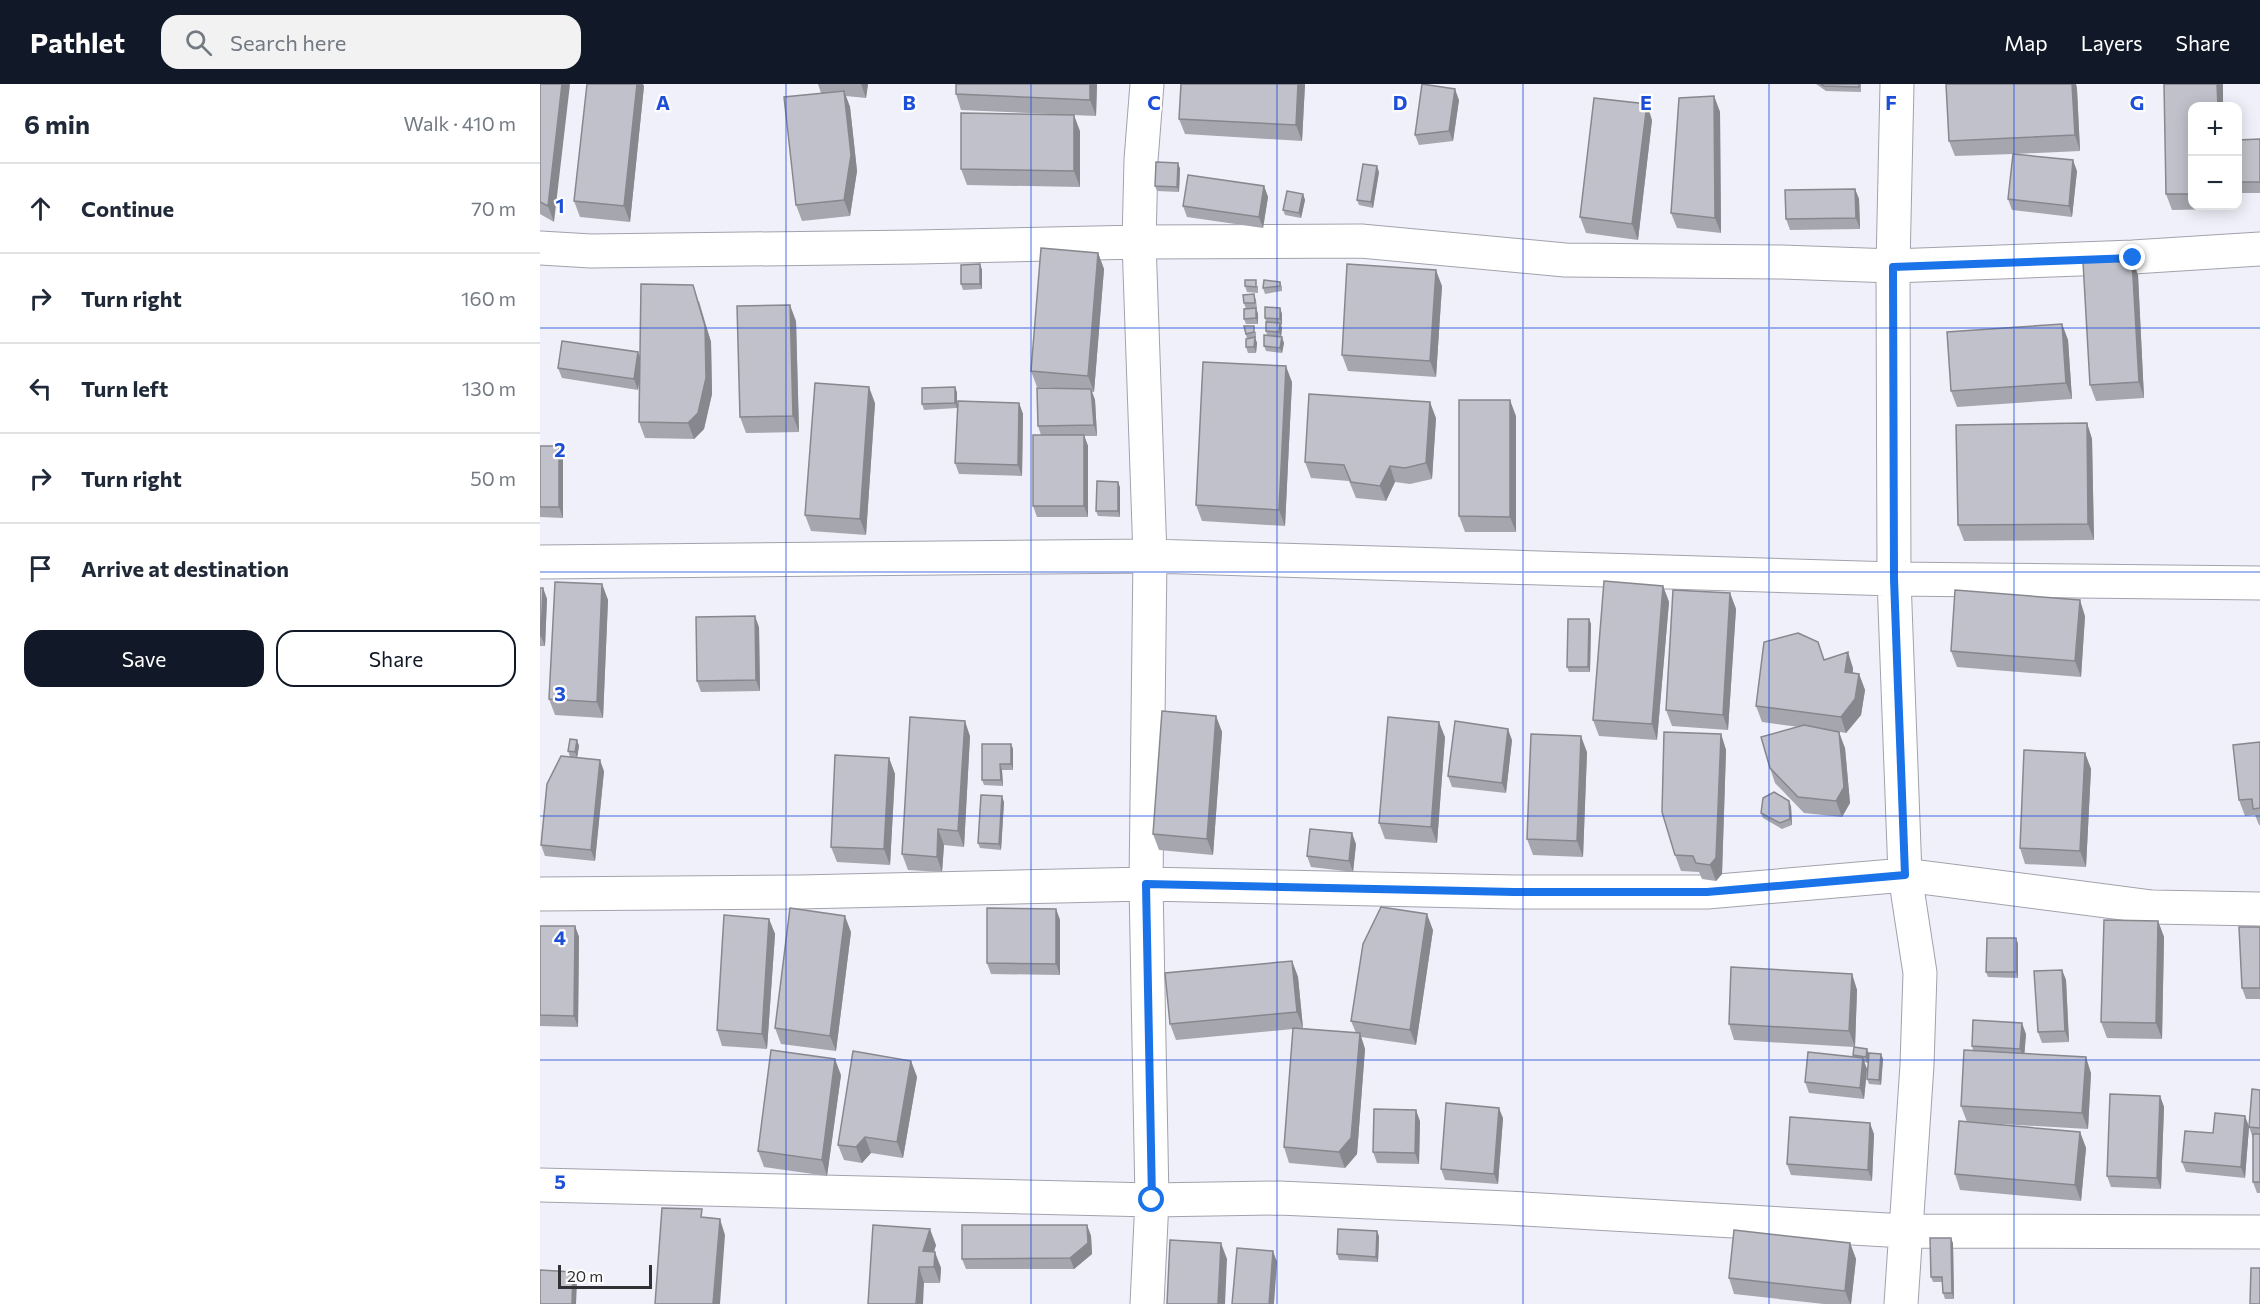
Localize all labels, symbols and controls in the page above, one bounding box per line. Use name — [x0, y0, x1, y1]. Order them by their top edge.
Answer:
search box — [161, 15, 581, 69]
text: Pathlet — [30, 25, 125, 59]
icon: search — [182, 26, 215, 59]
text: Search here — [230, 29, 346, 56]
text: Map — [2004, 30, 2048, 55]
text: Layers — [2081, 30, 2143, 55]
text: Share — [2176, 30, 2230, 55]
text: A — [656, 90, 670, 114]
text: B — [902, 90, 916, 114]
text: C — [1147, 90, 1161, 114]
text: D — [1393, 90, 1407, 114]
text: E — [1640, 90, 1652, 114]
text: F — [1885, 90, 1897, 114]
text: G — [2130, 90, 2144, 114]
map controls — [2188, 102, 2242, 210]
button: + — [2188, 102, 2242, 156]
text: 6 min — [24, 108, 90, 139]
text: Walk · 410 m — [404, 111, 516, 135]
button: − — [2188, 156, 2242, 210]
icon: ahead — [24, 192, 57, 225]
text: 1 — [555, 193, 565, 217]
text: Continue — [81, 195, 174, 222]
text: 70 m — [471, 196, 516, 220]
route end — [2119, 244, 2145, 270]
icon: right — [24, 282, 57, 315]
text: Turn right — [81, 285, 182, 312]
text: 160 m — [461, 286, 516, 310]
icon: left — [24, 372, 57, 405]
text: Turn left — [81, 375, 168, 402]
text: 130 m — [462, 376, 516, 400]
text: 2 — [554, 437, 566, 461]
icon: right — [24, 462, 57, 495]
text: Turn right — [81, 465, 182, 492]
text: 50 m — [470, 466, 516, 490]
icon: arrive — [24, 552, 57, 585]
text: Arrive at destination — [81, 555, 289, 582]
button: Save — [24, 630, 264, 687]
button: Share — [276, 630, 516, 687]
text: 3 — [554, 681, 566, 705]
text: 4 — [554, 925, 566, 949]
text: 5 — [554, 1169, 566, 1193]
route start — [1138, 1186, 1164, 1212]
scale bar — [558, 1262, 652, 1290]
text: 20 m — [567, 1266, 603, 1285]

